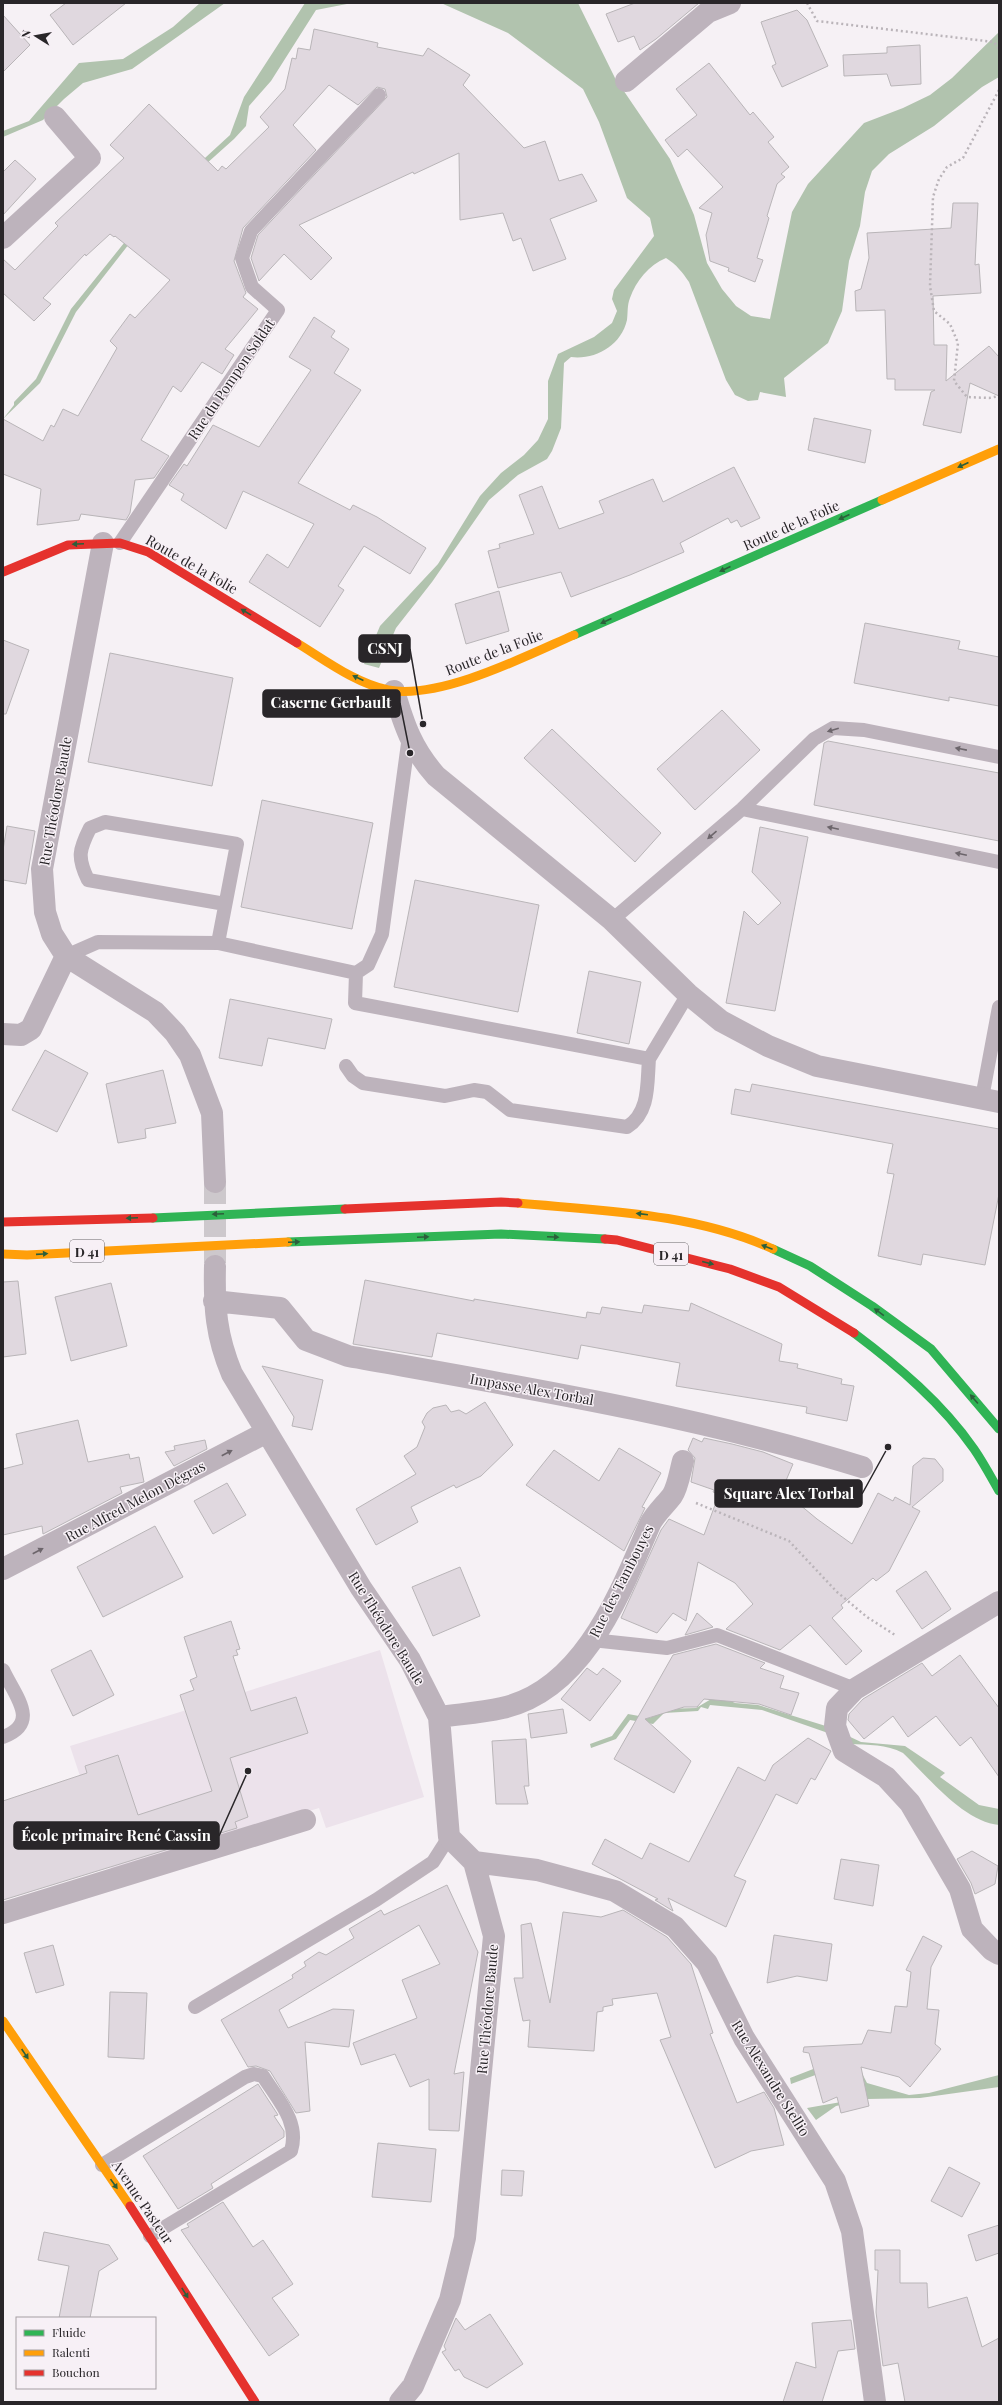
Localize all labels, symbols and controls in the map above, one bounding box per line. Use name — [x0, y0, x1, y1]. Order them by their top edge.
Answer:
north arrow — [16, 16, 56, 56]
text: N — [18, 29, 34, 39]
street label: Rue du Pompon Soldat — [183, 314, 279, 443]
one-way arrow — [958, 462, 969, 468]
street label: Route de la Folie — [740, 495, 842, 555]
one-way arrow — [839, 514, 850, 520]
street label: Route de la Folie — [143, 530, 241, 598]
one-way arrow — [72, 541, 84, 548]
one-way arrow — [720, 566, 731, 572]
one-way arrow — [240, 608, 252, 615]
one-way arrow — [600, 619, 612, 625]
street label: Route de la Folie — [442, 625, 546, 679]
callout: CSNJ — [359, 635, 410, 662]
text: CSNJ — [367, 638, 403, 658]
one-way arrow — [352, 675, 363, 681]
callout: Caserne Gerbault — [263, 690, 400, 717]
text: Caserne Gerbault — [271, 692, 392, 712]
one-way arrow — [827, 727, 839, 733]
street label: Rue Théodore Baude — [34, 735, 76, 867]
one-way arrow — [955, 746, 967, 752]
one-way arrow — [827, 825, 840, 831]
one-way arrow — [707, 830, 717, 839]
one-way arrow — [955, 851, 967, 857]
one-way arrow — [212, 1211, 224, 1218]
one-way arrow — [636, 1211, 648, 1217]
one-way arrow — [125, 1215, 138, 1221]
one-way arrow — [417, 1233, 429, 1240]
one-way arrow — [547, 1233, 559, 1240]
one-way arrow — [288, 1238, 300, 1245]
road number: D 41 — [70, 1240, 104, 1262]
road number: D 41 — [654, 1243, 688, 1265]
one-way arrow — [761, 1243, 773, 1249]
one-way arrow — [36, 1251, 48, 1258]
one-way arrow — [702, 1261, 715, 1267]
one-way arrow — [874, 1308, 885, 1316]
street label: Impasse Alex Torbal — [469, 1369, 595, 1409]
one-way arrow — [970, 1394, 979, 1405]
one-way arrow — [222, 1449, 233, 1456]
street label: Rue Alfred Melon Dégras — [62, 1456, 208, 1546]
callout: Square Alex Torbal — [715, 1480, 862, 1507]
text: Square Alex Torbal — [724, 1483, 854, 1503]
street label: Rue des Tambouyes — [584, 1521, 658, 1641]
one-way arrow — [32, 1548, 43, 1555]
street label: Rue Théodore Baude — [344, 1568, 430, 1688]
callout: École primaire René Cassin — [14, 1822, 219, 1849]
text: École primaire René Cassin — [21, 1825, 212, 1845]
street label: Rue Théodore Baude — [472, 1943, 502, 2075]
street label: Rue Alexandre Stellio — [728, 2016, 815, 2140]
one-way arrow — [21, 2048, 29, 2059]
street label: Avenue Pasteur — [107, 2155, 179, 2248]
one-way arrow — [110, 2179, 118, 2189]
one-way arrow — [182, 2287, 189, 2299]
legend — [16, 2317, 156, 2389]
text: Fluide — [52, 2324, 86, 2340]
text: Ralenti — [52, 2344, 91, 2360]
text: Bouchon — [52, 2364, 100, 2380]

